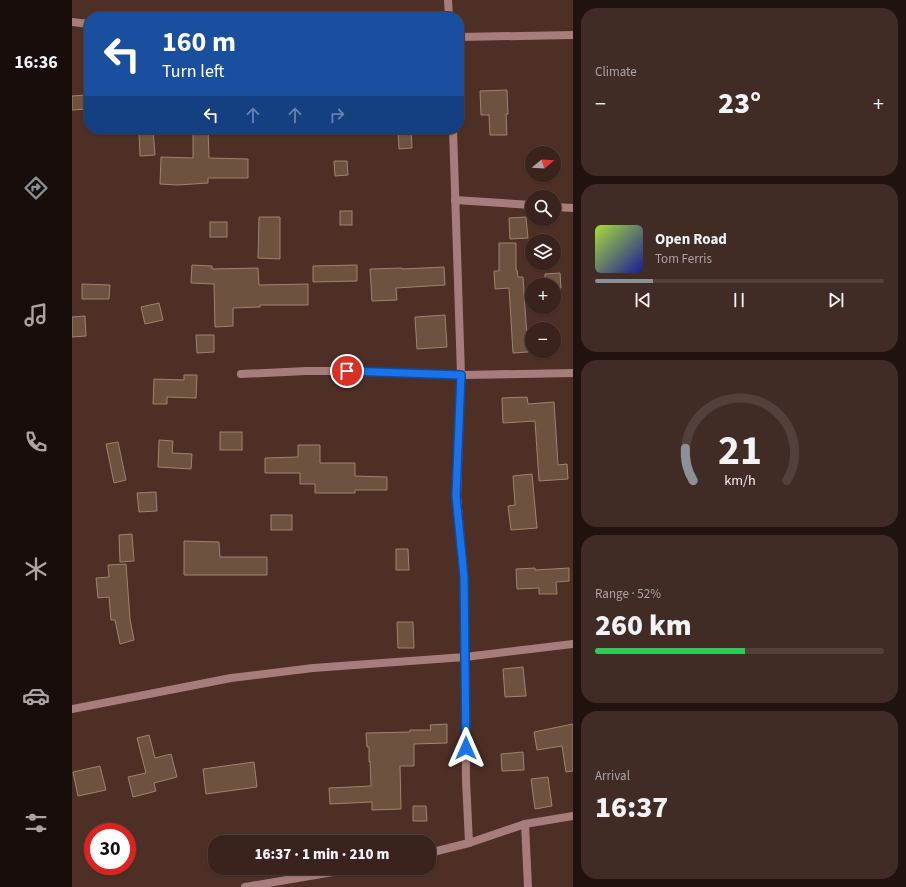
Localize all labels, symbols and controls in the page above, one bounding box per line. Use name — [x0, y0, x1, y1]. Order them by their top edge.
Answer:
text: 160 m — [162, 22, 236, 62]
icon: left — [96, 28, 148, 80]
text: 16:36 — [14, 50, 58, 75]
text: Turn left — [162, 59, 224, 84]
text: Climate — [595, 63, 637, 81]
text: 23° — [718, 82, 761, 125]
text: − — [595, 88, 606, 120]
text: + — [873, 88, 884, 120]
icon: left — [200, 104, 222, 126]
icon: ahead — [242, 104, 264, 126]
icon: ahead — [284, 104, 306, 126]
icon: right — [326, 104, 348, 126]
north arrow — [525, 146, 561, 182]
map controls — [525, 146, 561, 358]
icon: directions — [22, 174, 50, 202]
button: search — [525, 190, 561, 226]
text: Open Road — [655, 229, 727, 250]
button: layers — [525, 234, 561, 270]
text: Tom Ferris — [655, 250, 712, 268]
button: + — [525, 278, 561, 314]
icon: previous — [632, 289, 654, 311]
icon: pause — [728, 289, 750, 311]
icon: next — [825, 289, 847, 311]
icon: music — [22, 301, 50, 329]
button: − — [525, 322, 561, 358]
pin — [330, 354, 364, 388]
icon: arrive — [336, 360, 358, 382]
text: 21 — [718, 421, 761, 481]
icon: phone — [22, 428, 50, 456]
text: km/h — [724, 470, 755, 491]
icon: climate — [22, 555, 50, 583]
text: Range · 52% — [595, 585, 661, 603]
text: 260 km — [595, 604, 692, 647]
icon: car — [22, 682, 50, 710]
position arrow — [445, 727, 487, 769]
text: Arrival — [595, 767, 630, 785]
text: 16:37 — [595, 786, 668, 829]
icon: filters — [22, 809, 50, 837]
speed limit sign: 30 — [84, 823, 136, 875]
text: 16:37 · 1 min · 210 m — [255, 844, 389, 865]

